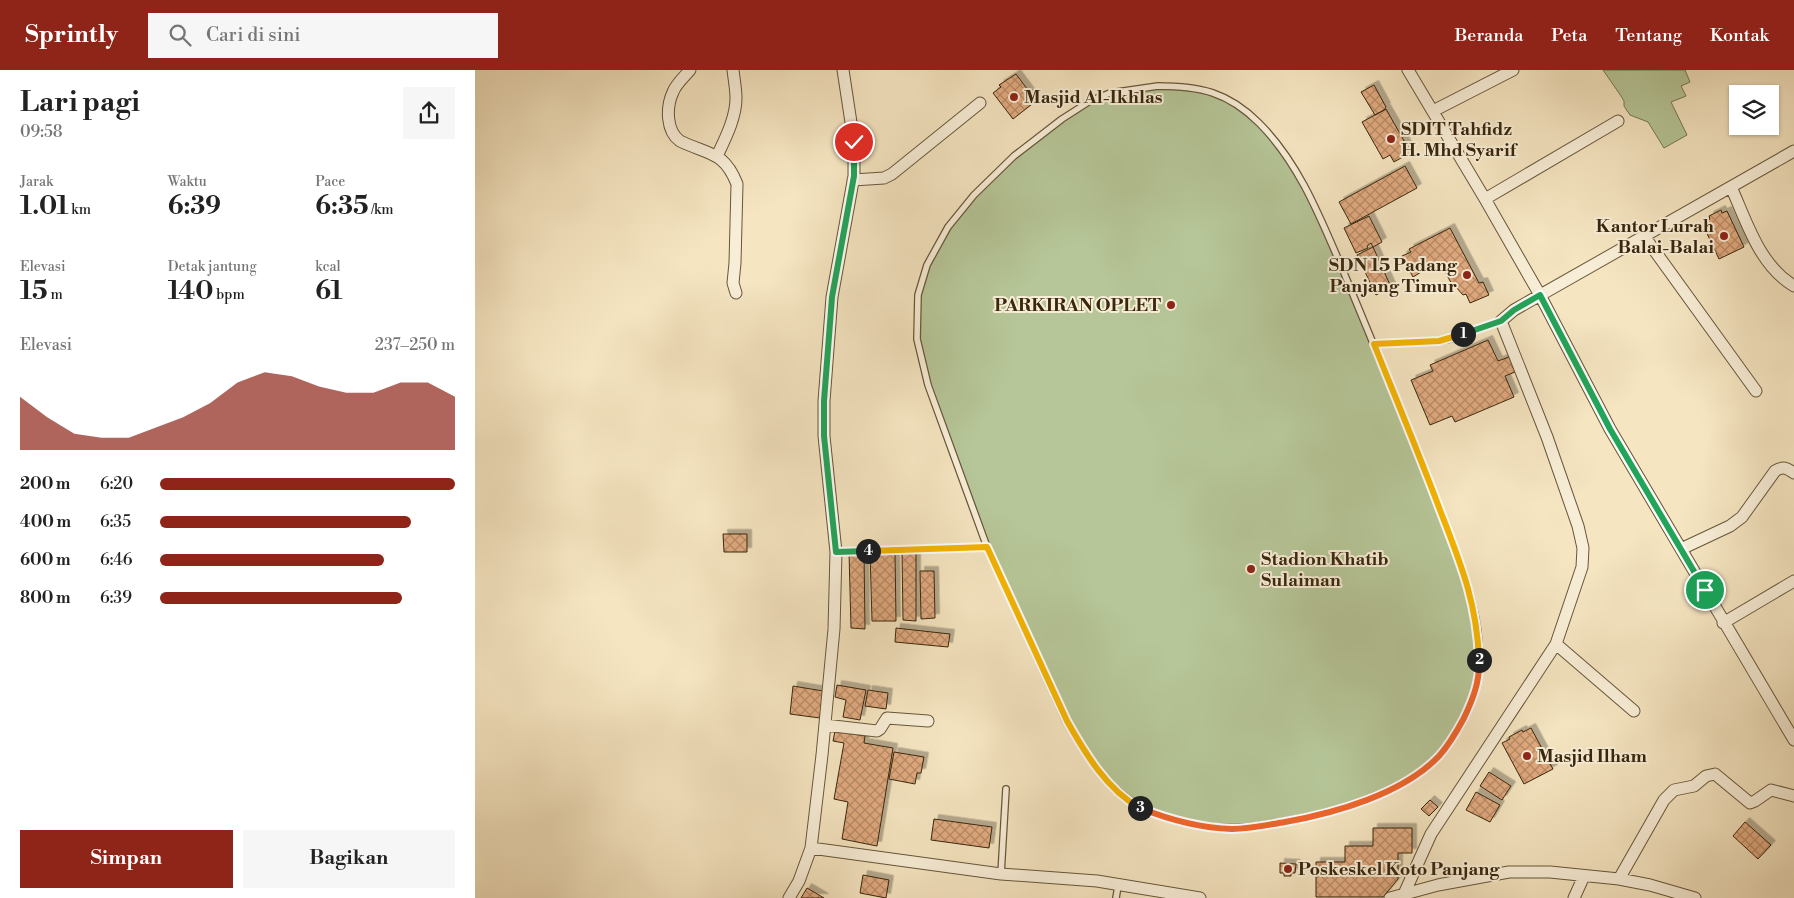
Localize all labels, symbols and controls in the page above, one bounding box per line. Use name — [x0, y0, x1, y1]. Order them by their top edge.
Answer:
search box — [148, 13, 498, 58]
text: Sprintly — [25, 20, 118, 50]
icon: search — [166, 21, 194, 49]
text: Cari di sini — [206, 23, 301, 47]
text: Beranda — [1455, 24, 1523, 47]
text: Peta — [1551, 24, 1587, 47]
text: Tentang — [1615, 24, 1682, 47]
text: Kontak — [1710, 24, 1769, 47]
text: Lari pagi — [20, 85, 140, 120]
map controls — [1729, 85, 1779, 135]
button: layers — [1729, 85, 1779, 135]
place label: Masjid Al-Ikhlas — [1024, 86, 1163, 109]
button: share — [403, 87, 455, 139]
marker: Masjid Al-Ikhlas — [1008, 91, 1020, 103]
place label: SDIT Tahfidz H. Mhd Syarif — [1401, 118, 1519, 162]
pin — [833, 121, 875, 163]
text: 09:58 — [20, 122, 63, 142]
icon: check — [840, 128, 868, 156]
marker: SDIT Tahfidz H. Mhd Syarif — [1385, 133, 1397, 145]
text: Jarak — [20, 173, 53, 191]
text: Waktu — [168, 173, 207, 191]
text: Pace — [315, 173, 345, 191]
text: 1.01 — [20, 191, 68, 222]
text: 6:39 — [168, 191, 221, 222]
text: 6:35 — [315, 191, 368, 222]
text: km — [68, 201, 91, 219]
text: /km — [368, 201, 394, 219]
place label: Kantor Lurah Balai-Balai — [1596, 215, 1714, 259]
marker: Kantor Lurah Balai-Balai — [1718, 230, 1730, 242]
place label: SDN 15 Padang Panjang Timur — [1329, 254, 1458, 298]
text: Elevasi — [20, 258, 66, 276]
text: Detak jantung — [168, 258, 257, 276]
text: kcal — [315, 258, 341, 276]
marker: SDN 15 Padang Panjang Timur — [1461, 269, 1473, 281]
text: 15 — [20, 276, 48, 307]
text: 140 — [168, 276, 213, 307]
text: 61 — [315, 276, 342, 307]
text: m — [48, 286, 63, 304]
text: bpm — [213, 286, 245, 304]
place label: PARKIRAN OPLET — [994, 294, 1161, 317]
marker: PARKIRAN OPLET — [1165, 299, 1177, 311]
pin: 1 — [1451, 322, 1475, 346]
text: 1 — [1460, 325, 1467, 343]
text: Elevasi — [20, 335, 72, 355]
text: 237–250 m — [375, 335, 455, 355]
text: 200 m — [20, 474, 70, 494]
text: 6:20 — [100, 474, 133, 494]
text: 400 m — [20, 512, 71, 532]
text: 6:35 — [100, 512, 131, 532]
pin: 4 — [855, 538, 881, 564]
text: 4 — [864, 542, 873, 560]
place label: Stadion Khatib Sulaiman — [1261, 548, 1389, 592]
text: 600 m — [20, 550, 70, 570]
text: 6:46 — [100, 550, 133, 570]
marker: Stadion Khatib Sulaiman — [1245, 563, 1257, 575]
pin — [1684, 569, 1726, 611]
icon: arrive — [1691, 576, 1719, 604]
text: 800 m — [20, 588, 71, 608]
text: 6:39 — [100, 588, 132, 608]
pin: 2 — [1467, 648, 1491, 672]
text: 2 — [1475, 651, 1484, 669]
place label: Masjid Ilham — [1537, 745, 1648, 768]
marker: Masjid Ilham — [1521, 750, 1533, 762]
pin: 3 — [1127, 796, 1153, 820]
text: 3 — [1136, 799, 1145, 817]
button: Simpan — [20, 830, 233, 888]
button: Bagikan — [243, 830, 455, 888]
place label: Poskeskel Koto Panjang — [1298, 858, 1500, 881]
marker: Poskeskel Koto Panjang — [1282, 863, 1294, 875]

